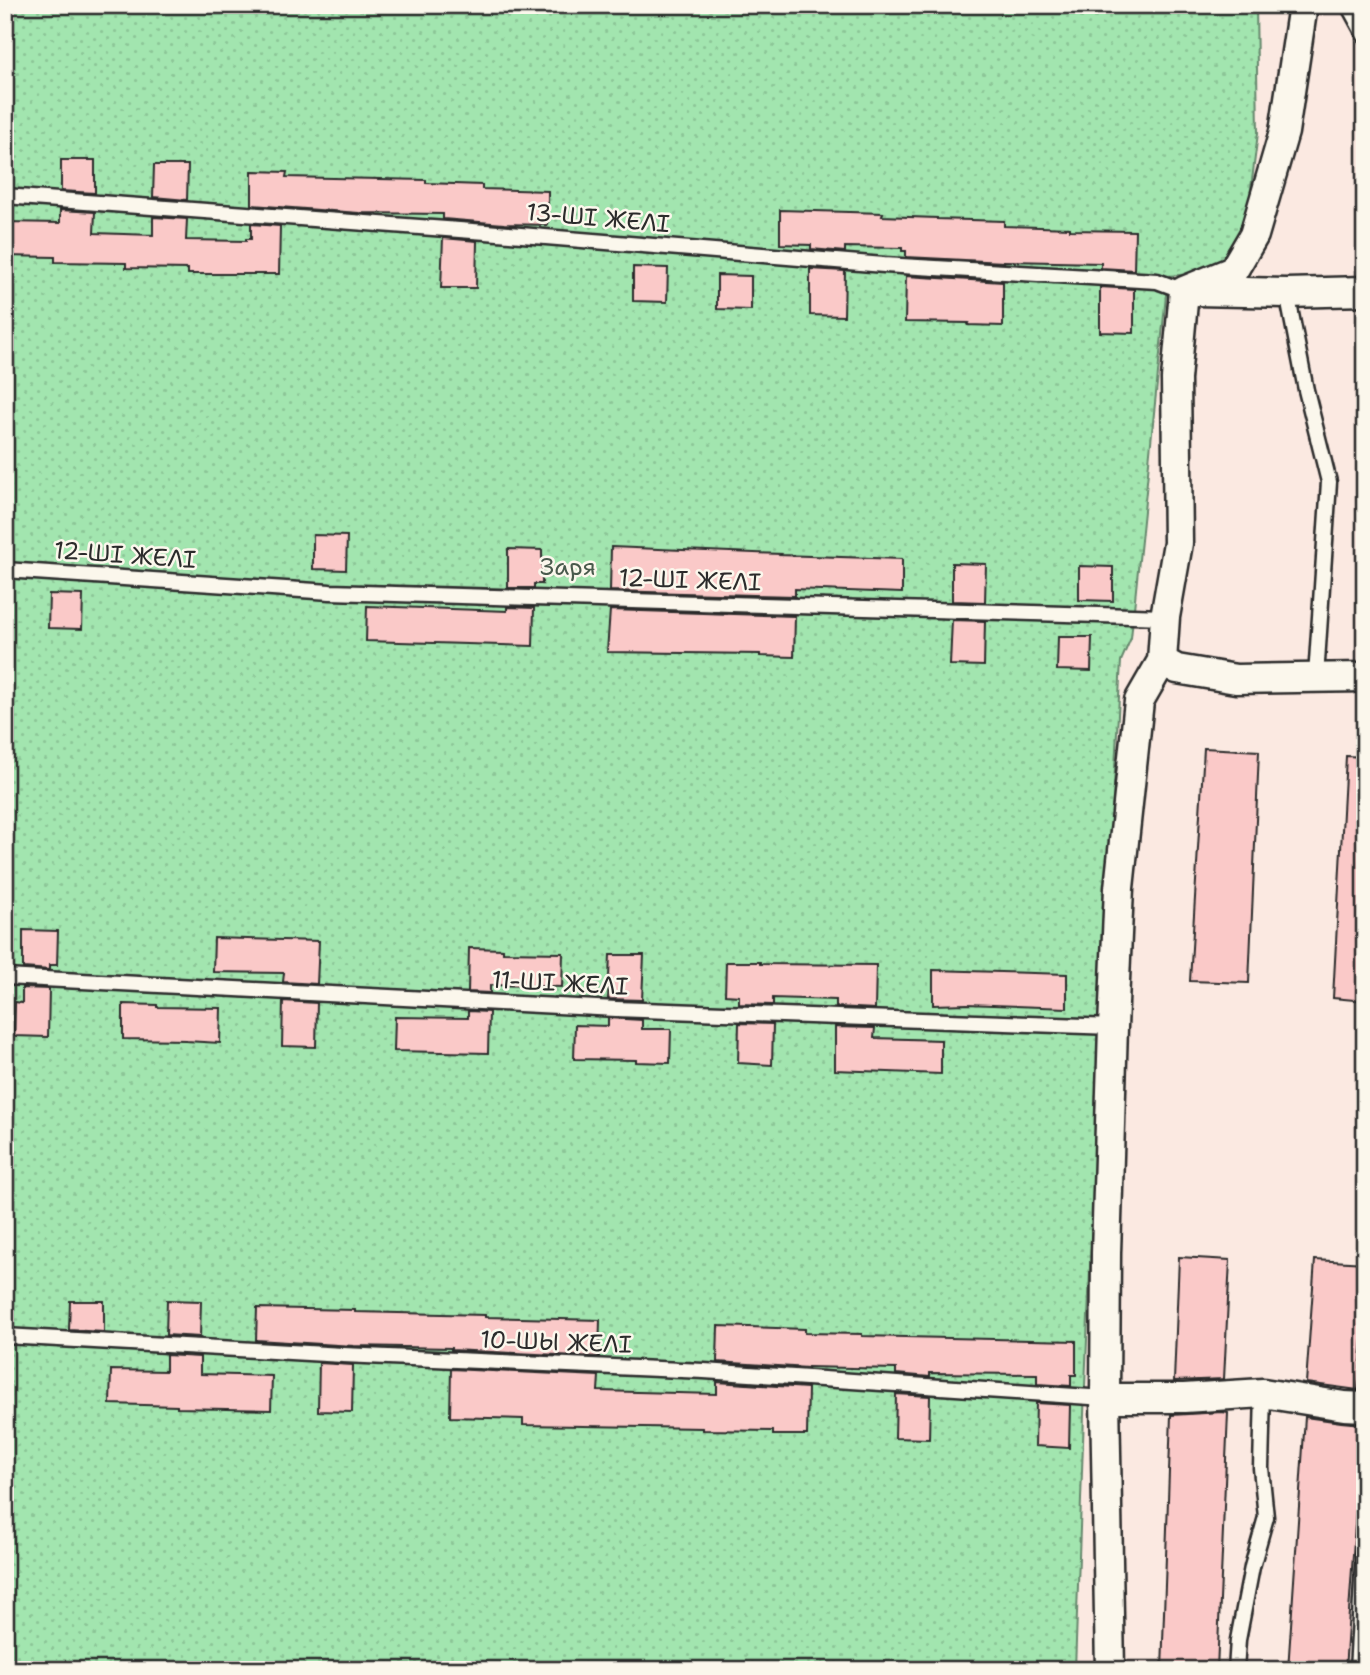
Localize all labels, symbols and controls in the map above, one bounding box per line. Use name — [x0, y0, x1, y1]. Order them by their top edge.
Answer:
street label: 13-ШІ ЖЕЛІ — [525, 196, 671, 240]
street label: 12-ШІ ЖЕЛІ — [53, 534, 197, 576]
park label: Заря — [540, 551, 596, 583]
street label: 12-ШІ ЖЕЛІ — [618, 562, 762, 598]
street label: 11-ШІ ЖЕЛІ — [491, 963, 629, 1003]
street label: 10-ШЫ ЖЕЛІ — [480, 1323, 632, 1361]

